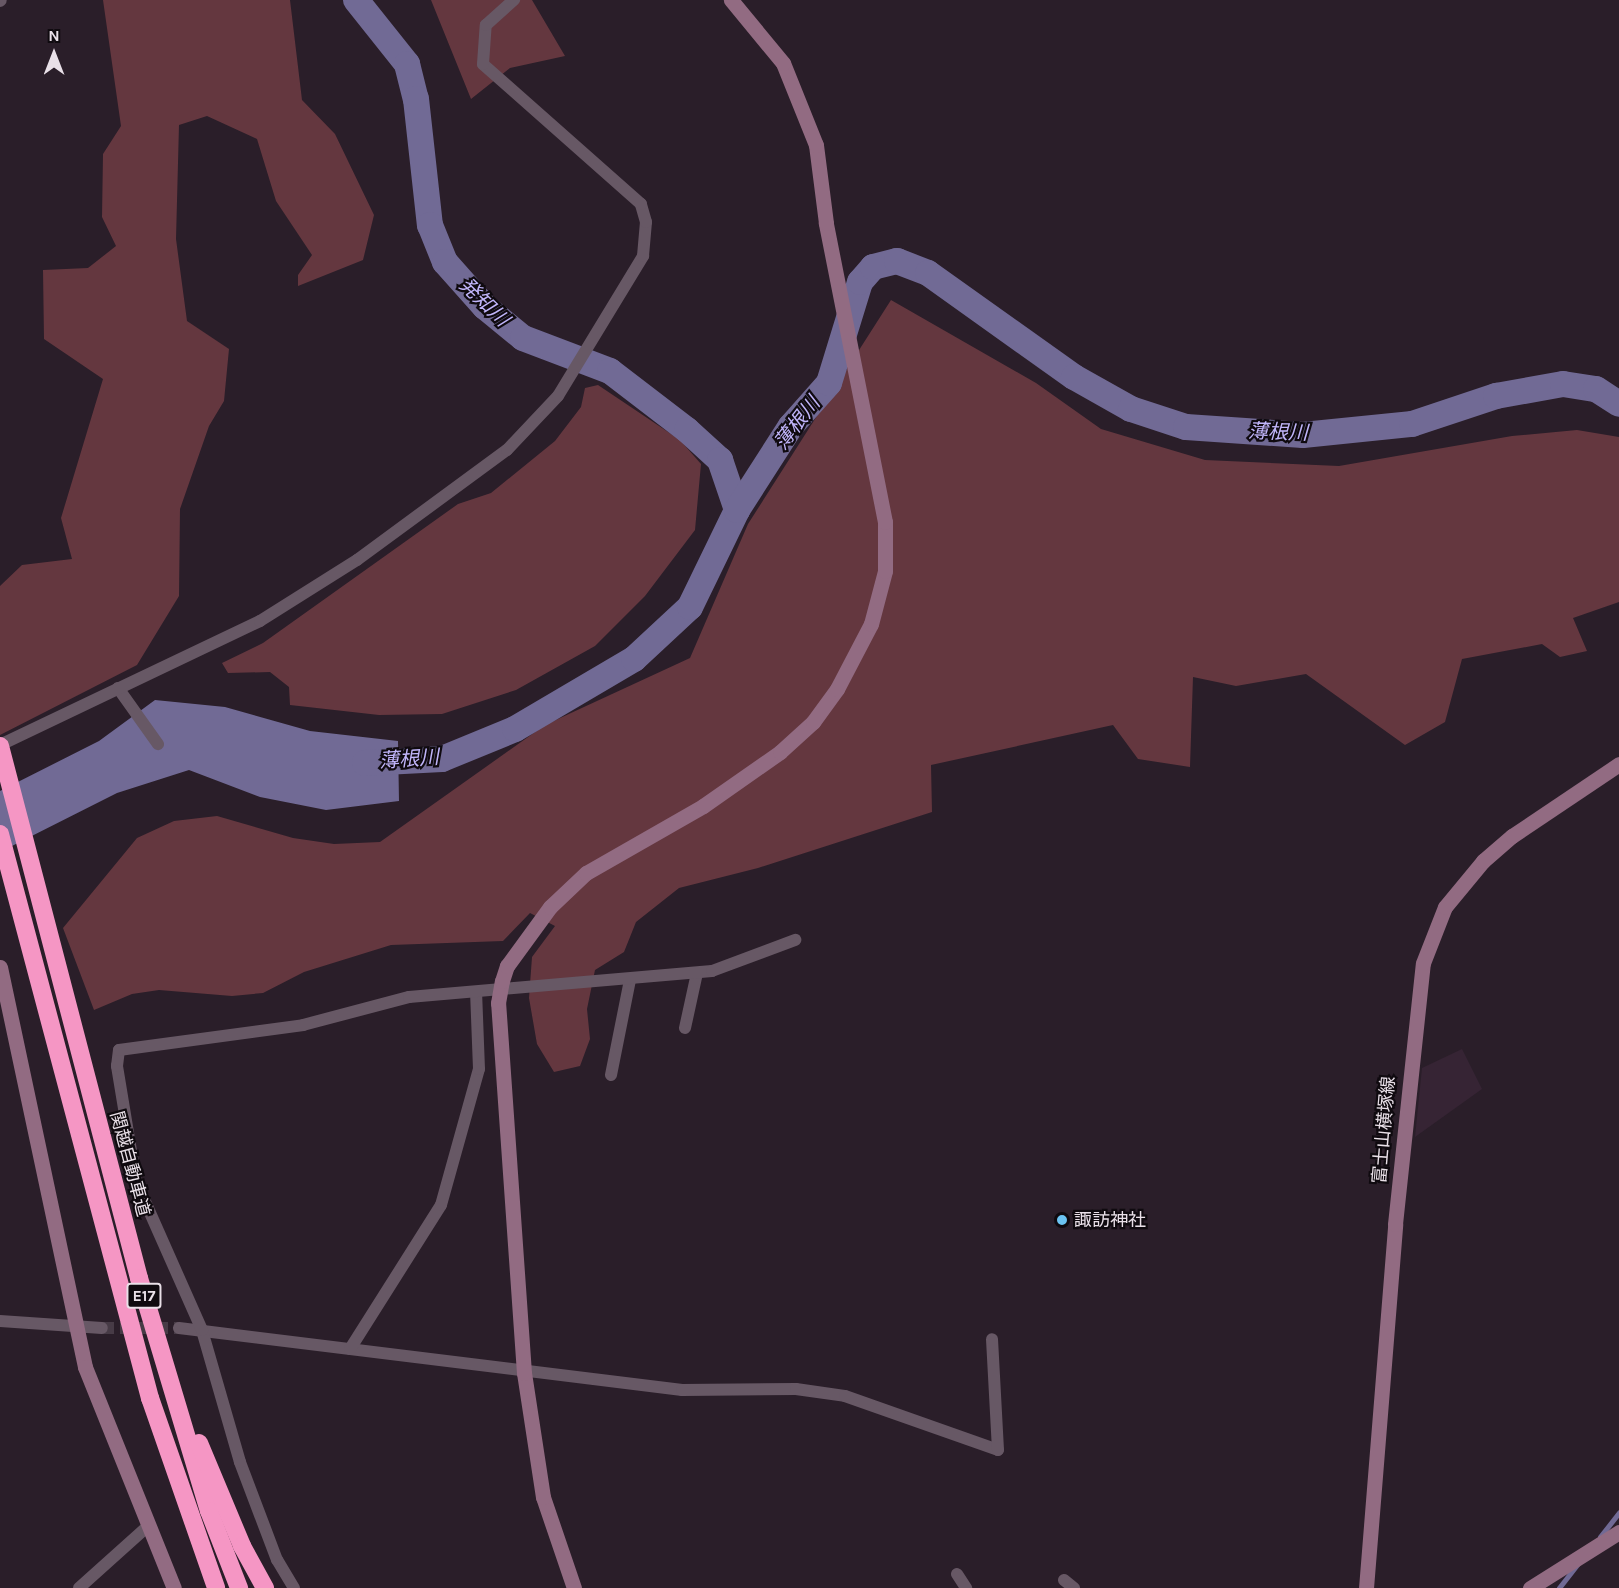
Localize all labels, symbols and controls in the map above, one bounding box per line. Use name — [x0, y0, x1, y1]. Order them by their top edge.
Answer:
north arrow — [24, 24, 84, 84]
text: N — [48, 26, 60, 45]
water label: 発知川 — [454, 273, 514, 331]
water label: 薄根川 — [769, 392, 825, 454]
water label: 薄根川 — [1248, 419, 1308, 445]
water label: 薄根川 — [378, 745, 440, 773]
street label: 富士山横塚線 — [1369, 1075, 1399, 1185]
street label: 関越自動車道 — [106, 1109, 154, 1219]
place label: 諏訪神社 — [1074, 1209, 1146, 1231]
marker: 諏訪神社 — [1055, 1213, 1069, 1227]
road number: E17 — [126, 1283, 162, 1309]

